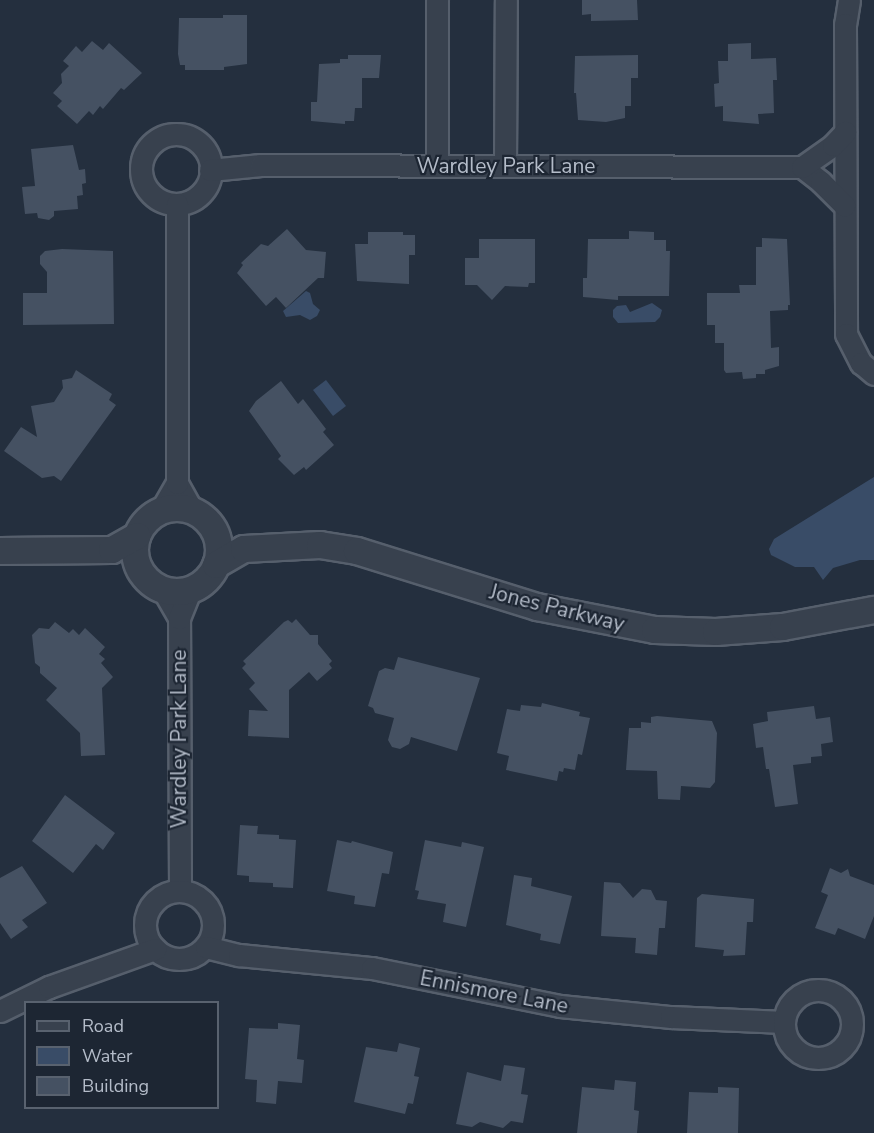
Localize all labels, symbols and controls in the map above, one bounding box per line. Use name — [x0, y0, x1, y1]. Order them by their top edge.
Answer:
street label: Wardley Park Lane — [417, 153, 595, 179]
street label: Jones Parkway — [487, 579, 627, 637]
street label: Wardley Park Lane — [166, 650, 192, 828]
street label: Ennismore Lane — [418, 965, 570, 1019]
legend — [24, 1001, 219, 1109]
text: Road — [82, 1014, 124, 1038]
text: Water — [82, 1044, 133, 1068]
text: Building — [82, 1074, 149, 1098]

